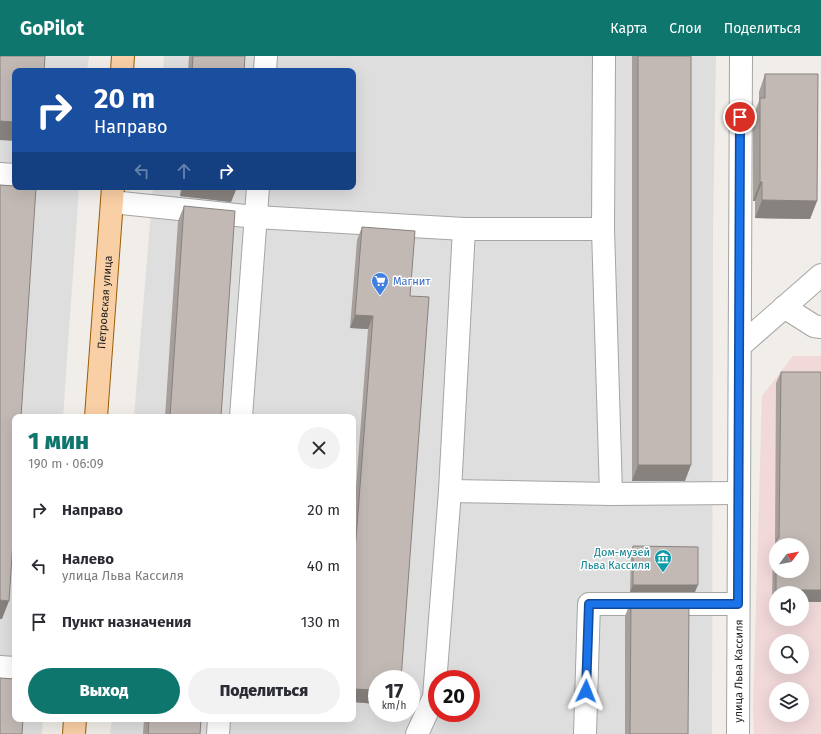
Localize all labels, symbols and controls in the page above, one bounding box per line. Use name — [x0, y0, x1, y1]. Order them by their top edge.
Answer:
text: GoPilot — [20, 17, 84, 40]
text: Карта — [610, 20, 647, 37]
text: Слои — [669, 20, 702, 37]
text: Поделиться — [724, 20, 801, 37]
text: 20 m — [94, 82, 155, 115]
icon: right — [28, 84, 80, 136]
pin — [723, 100, 757, 134]
icon: arrive — [729, 106, 751, 128]
text: Направо — [94, 116, 168, 138]
icon: left — [131, 160, 153, 182]
icon: ahead — [173, 160, 195, 182]
icon: right — [215, 160, 237, 182]
street label: Петровская улица — [95, 255, 115, 350]
supermarket icon: Магнит — [370, 271, 390, 296]
place label: Магнит — [393, 275, 430, 288]
text: 1 мин — [28, 427, 89, 455]
button: close — [298, 427, 340, 469]
text: 190 m · 06:09 — [28, 456, 104, 471]
icon: right — [28, 499, 50, 521]
text: Направо — [62, 501, 123, 519]
text: 20 m — [307, 501, 340, 519]
north arrow — [769, 538, 809, 578]
map controls — [769, 538, 809, 722]
place label: Дом-музей Льва Кассиля — [580, 546, 650, 572]
museum icon: Дом-музей Льва Кассиля — [653, 548, 673, 573]
text: Налево — [62, 550, 114, 568]
icon: left — [28, 555, 50, 577]
text: 40 m — [307, 557, 340, 575]
text: улица Льва Кассиля — [62, 568, 184, 583]
button: sound — [769, 586, 809, 626]
icon: arrive — [28, 611, 50, 633]
text: Пункт назначения — [62, 613, 191, 631]
text: 130 m — [301, 613, 340, 631]
street label: улица Льва Кассиля — [732, 619, 746, 723]
button: search — [769, 634, 809, 674]
button: Выход — [28, 668, 180, 714]
button: Поделиться — [188, 668, 340, 714]
speed limit sign: 20 — [428, 670, 480, 722]
position arrow — [565, 670, 607, 712]
text: 17 — [385, 679, 403, 703]
button: layers — [769, 682, 809, 722]
text: km/h — [382, 700, 406, 712]

